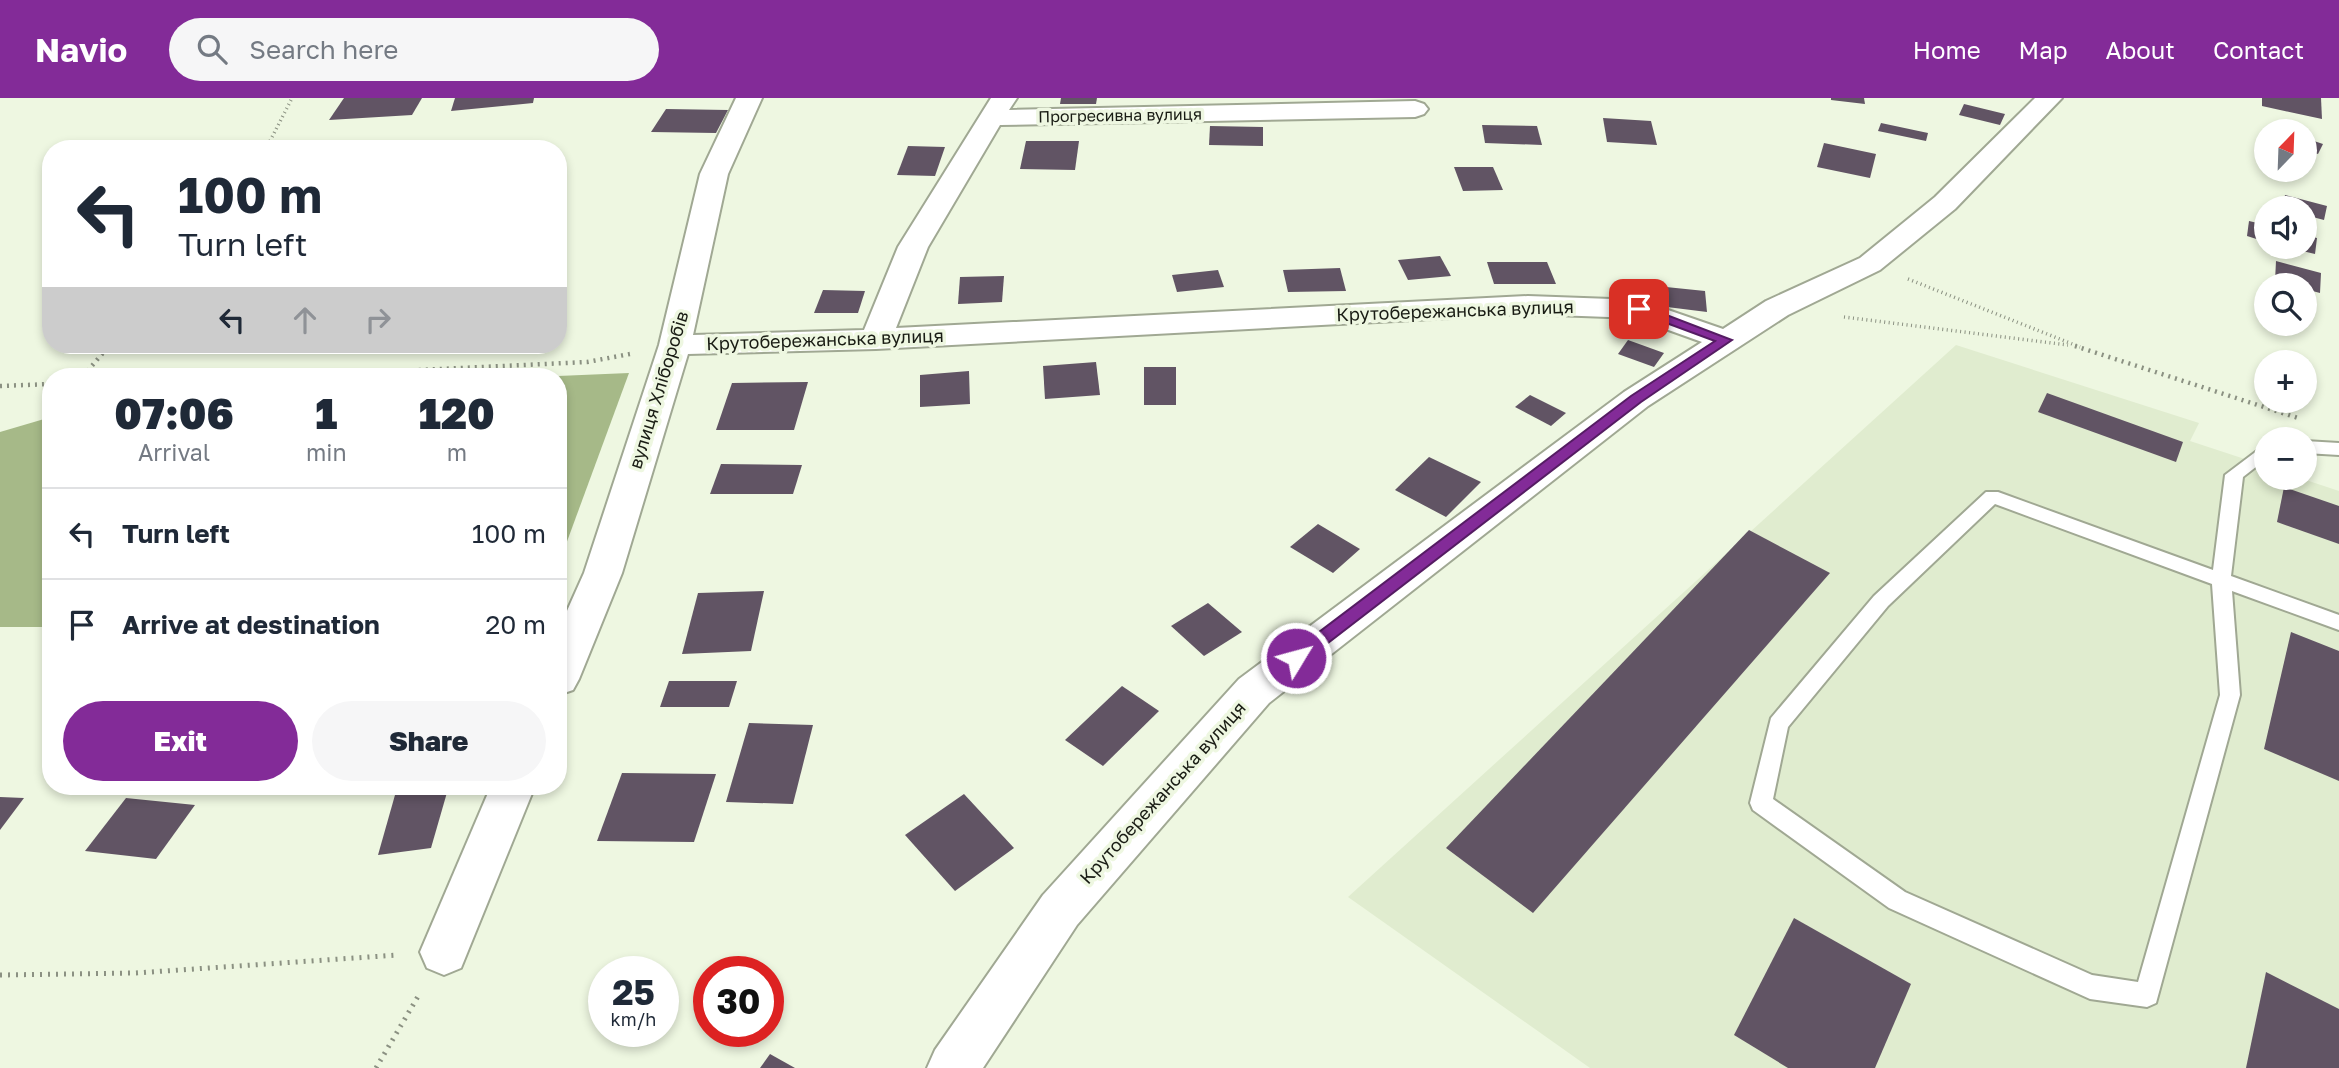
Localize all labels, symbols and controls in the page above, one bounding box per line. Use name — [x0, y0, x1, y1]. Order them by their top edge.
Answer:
search box — [169, 18, 659, 81]
text: Navio — [35, 30, 127, 69]
icon: search — [193, 30, 231, 68]
text: Search here — [249, 34, 398, 65]
text: Home — [1913, 35, 1981, 64]
text: Map — [2019, 35, 2068, 64]
text: About — [2106, 35, 2175, 64]
text: Contact — [2213, 35, 2304, 64]
street label: Прогресивна вулиця — [1038, 104, 1202, 126]
north arrow — [2254, 119, 2317, 182]
map controls — [2254, 119, 2317, 490]
text: 100 m — [178, 165, 322, 224]
icon: left — [63, 168, 154, 259]
button: sound — [2254, 196, 2317, 259]
text: Turn left — [178, 225, 307, 263]
button: search — [2254, 273, 2317, 336]
pin — [1609, 279, 1669, 339]
icon: arrive — [1620, 290, 1658, 328]
street label: Крутобережанська вулиця — [1336, 295, 1574, 325]
icon: left — [213, 301, 251, 339]
icon: ahead — [286, 301, 324, 339]
icon: right — [359, 301, 397, 339]
street label: вулиця Хліборобів — [624, 308, 693, 471]
street label: Крутобережанська вулиця — [706, 324, 944, 354]
button: + — [2254, 350, 2317, 413]
text: 07:06 — [114, 388, 234, 438]
text: 1 — [315, 388, 337, 438]
text: 120 — [419, 388, 495, 438]
button: − — [2254, 427, 2317, 490]
text: Arrival — [138, 438, 210, 466]
text: min — [306, 438, 347, 466]
text: m — [447, 438, 467, 466]
icon: left — [63, 515, 101, 553]
text: Turn left — [122, 518, 230, 549]
text: 100 m — [472, 518, 546, 549]
icon: arrive — [63, 606, 101, 644]
text: Arrive at destination — [122, 609, 380, 640]
text: 20 m — [485, 609, 546, 640]
position arrow — [1259, 621, 1333, 695]
street label: Крутобережанська вулиця — [1075, 697, 1250, 888]
button: Exit — [63, 701, 298, 781]
button: Share — [312, 701, 546, 781]
speed limit sign: 30 — [693, 956, 784, 1047]
text: 25 — [612, 971, 655, 1013]
text: km/h — [611, 1008, 656, 1030]

